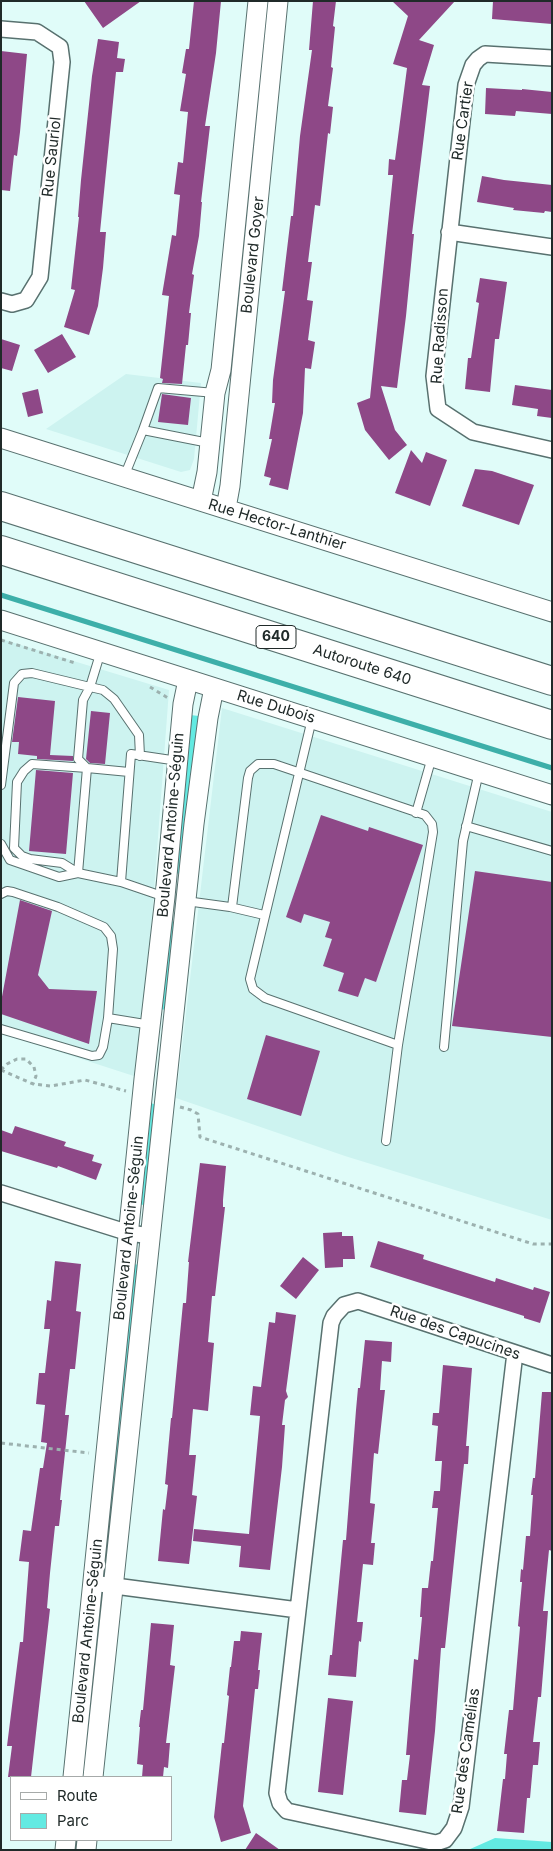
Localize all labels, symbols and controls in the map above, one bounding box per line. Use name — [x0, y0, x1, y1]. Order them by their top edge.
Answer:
street label: Rue Cartier — [449, 80, 477, 162]
street label: Rue Sauriol — [39, 116, 65, 198]
street label: Boulevard Goyer — [238, 195, 268, 315]
street label: Rue Radisson — [428, 287, 452, 385]
street label: Rue Hector-Lanthier — [206, 495, 348, 555]
road number: 640 — [256, 626, 296, 649]
street label: Autoroute 640 — [311, 641, 413, 689]
street label: Rue Dubois — [235, 687, 317, 727]
street label: Boulevard Antoine-Séguin — [154, 732, 188, 918]
street label: Boulevard Antoine-Séguin — [110, 1135, 148, 1321]
street label: Rue des Capucines — [387, 1302, 523, 1364]
street label: Boulevard Antoine-Séguin — [69, 1538, 107, 1724]
street label: Rue des Camélias — [448, 1687, 484, 1815]
legend — [10, 1776, 172, 1841]
text: Route — [57, 1786, 98, 1805]
text: Parc — [57, 1811, 89, 1830]

